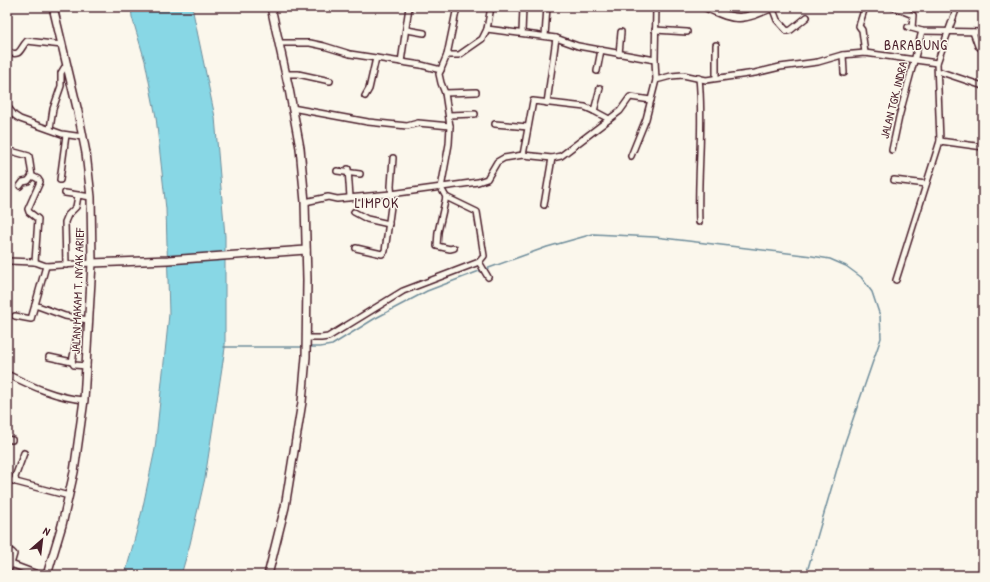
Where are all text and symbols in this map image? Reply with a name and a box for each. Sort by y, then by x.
district label: BARABUNG [884,35,948,54]
street label: JALAN TGK. INDRA [876,59,911,140]
district label: LIMPOK [355,193,399,212]
street label: JALAN MAKAM T. NYAK ARIEF [67,227,88,354]
north arrow [22,520,62,560]
text: N [41,524,53,539]

